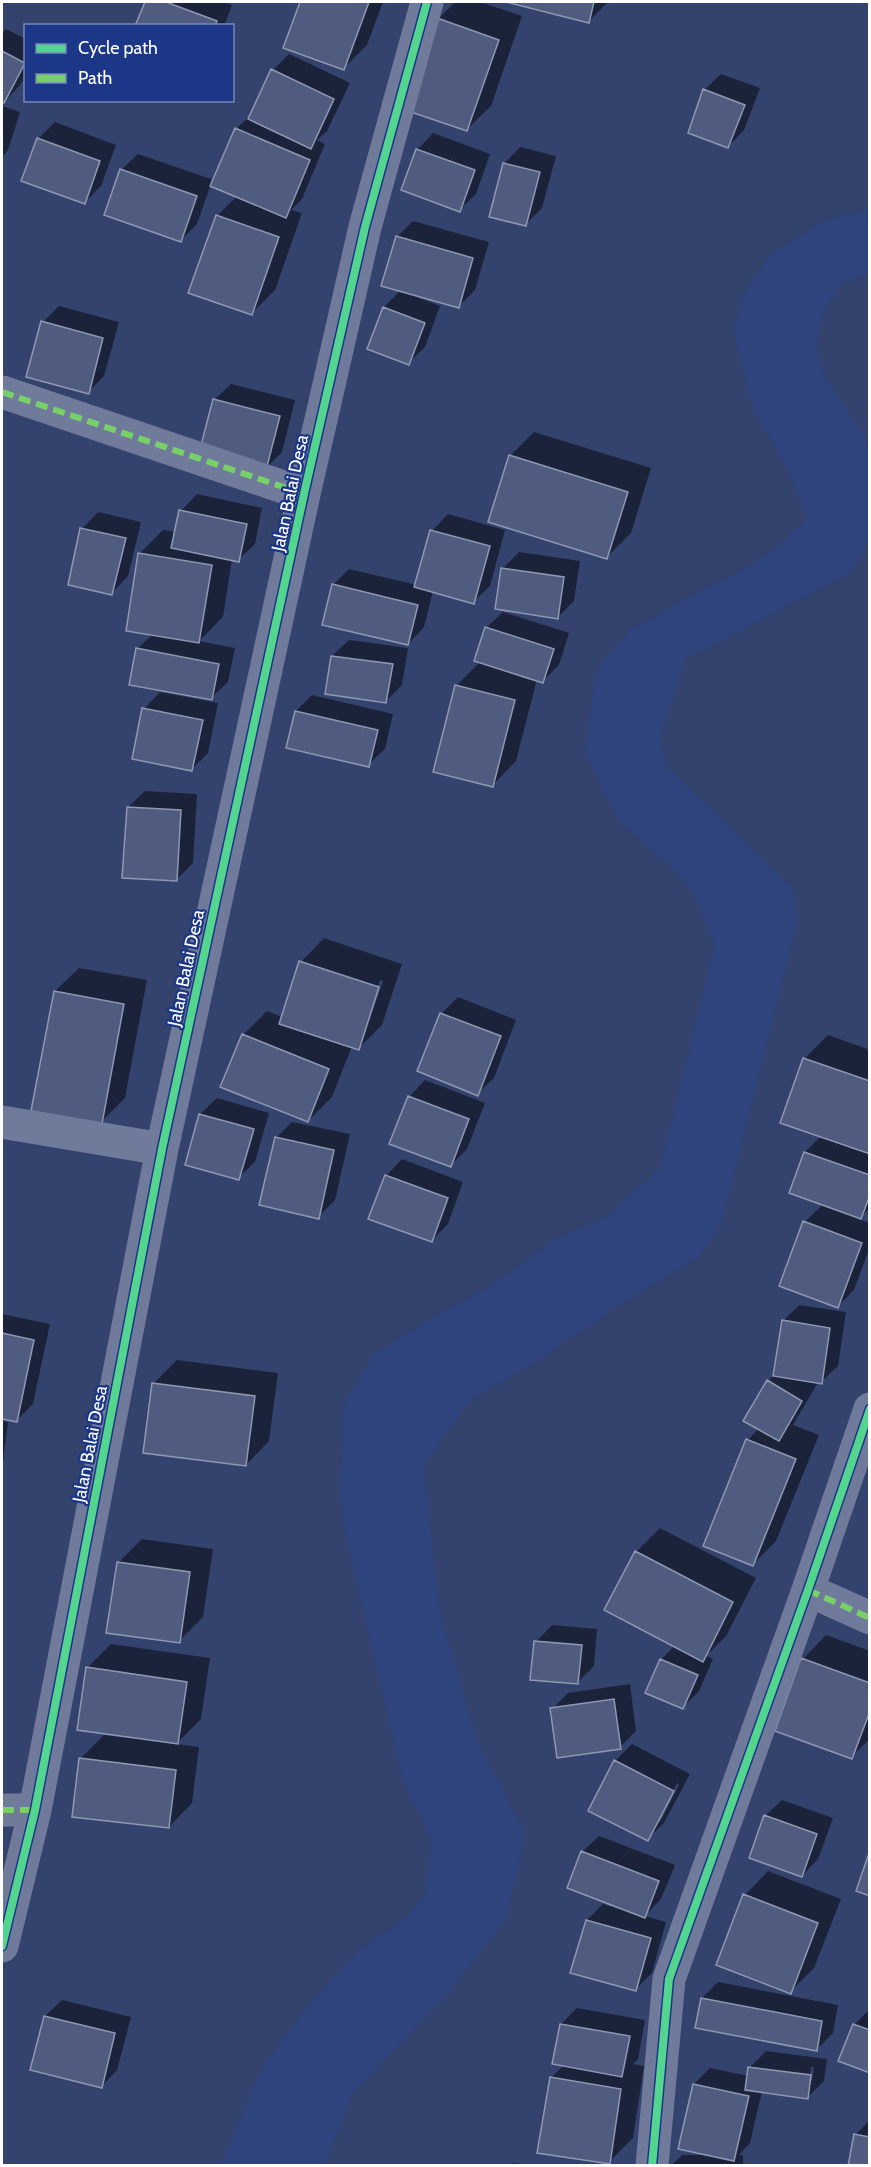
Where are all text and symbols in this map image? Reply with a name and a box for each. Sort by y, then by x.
legend [24,24,234,102]
text: Cycle path [78,37,158,59]
text: Path [78,67,112,89]
street label: Jalan Balai Desa [267,432,313,554]
street label: Jalan Balai Desa [163,907,209,1029]
street label: Jalan Balai Desa [68,1383,112,1505]

